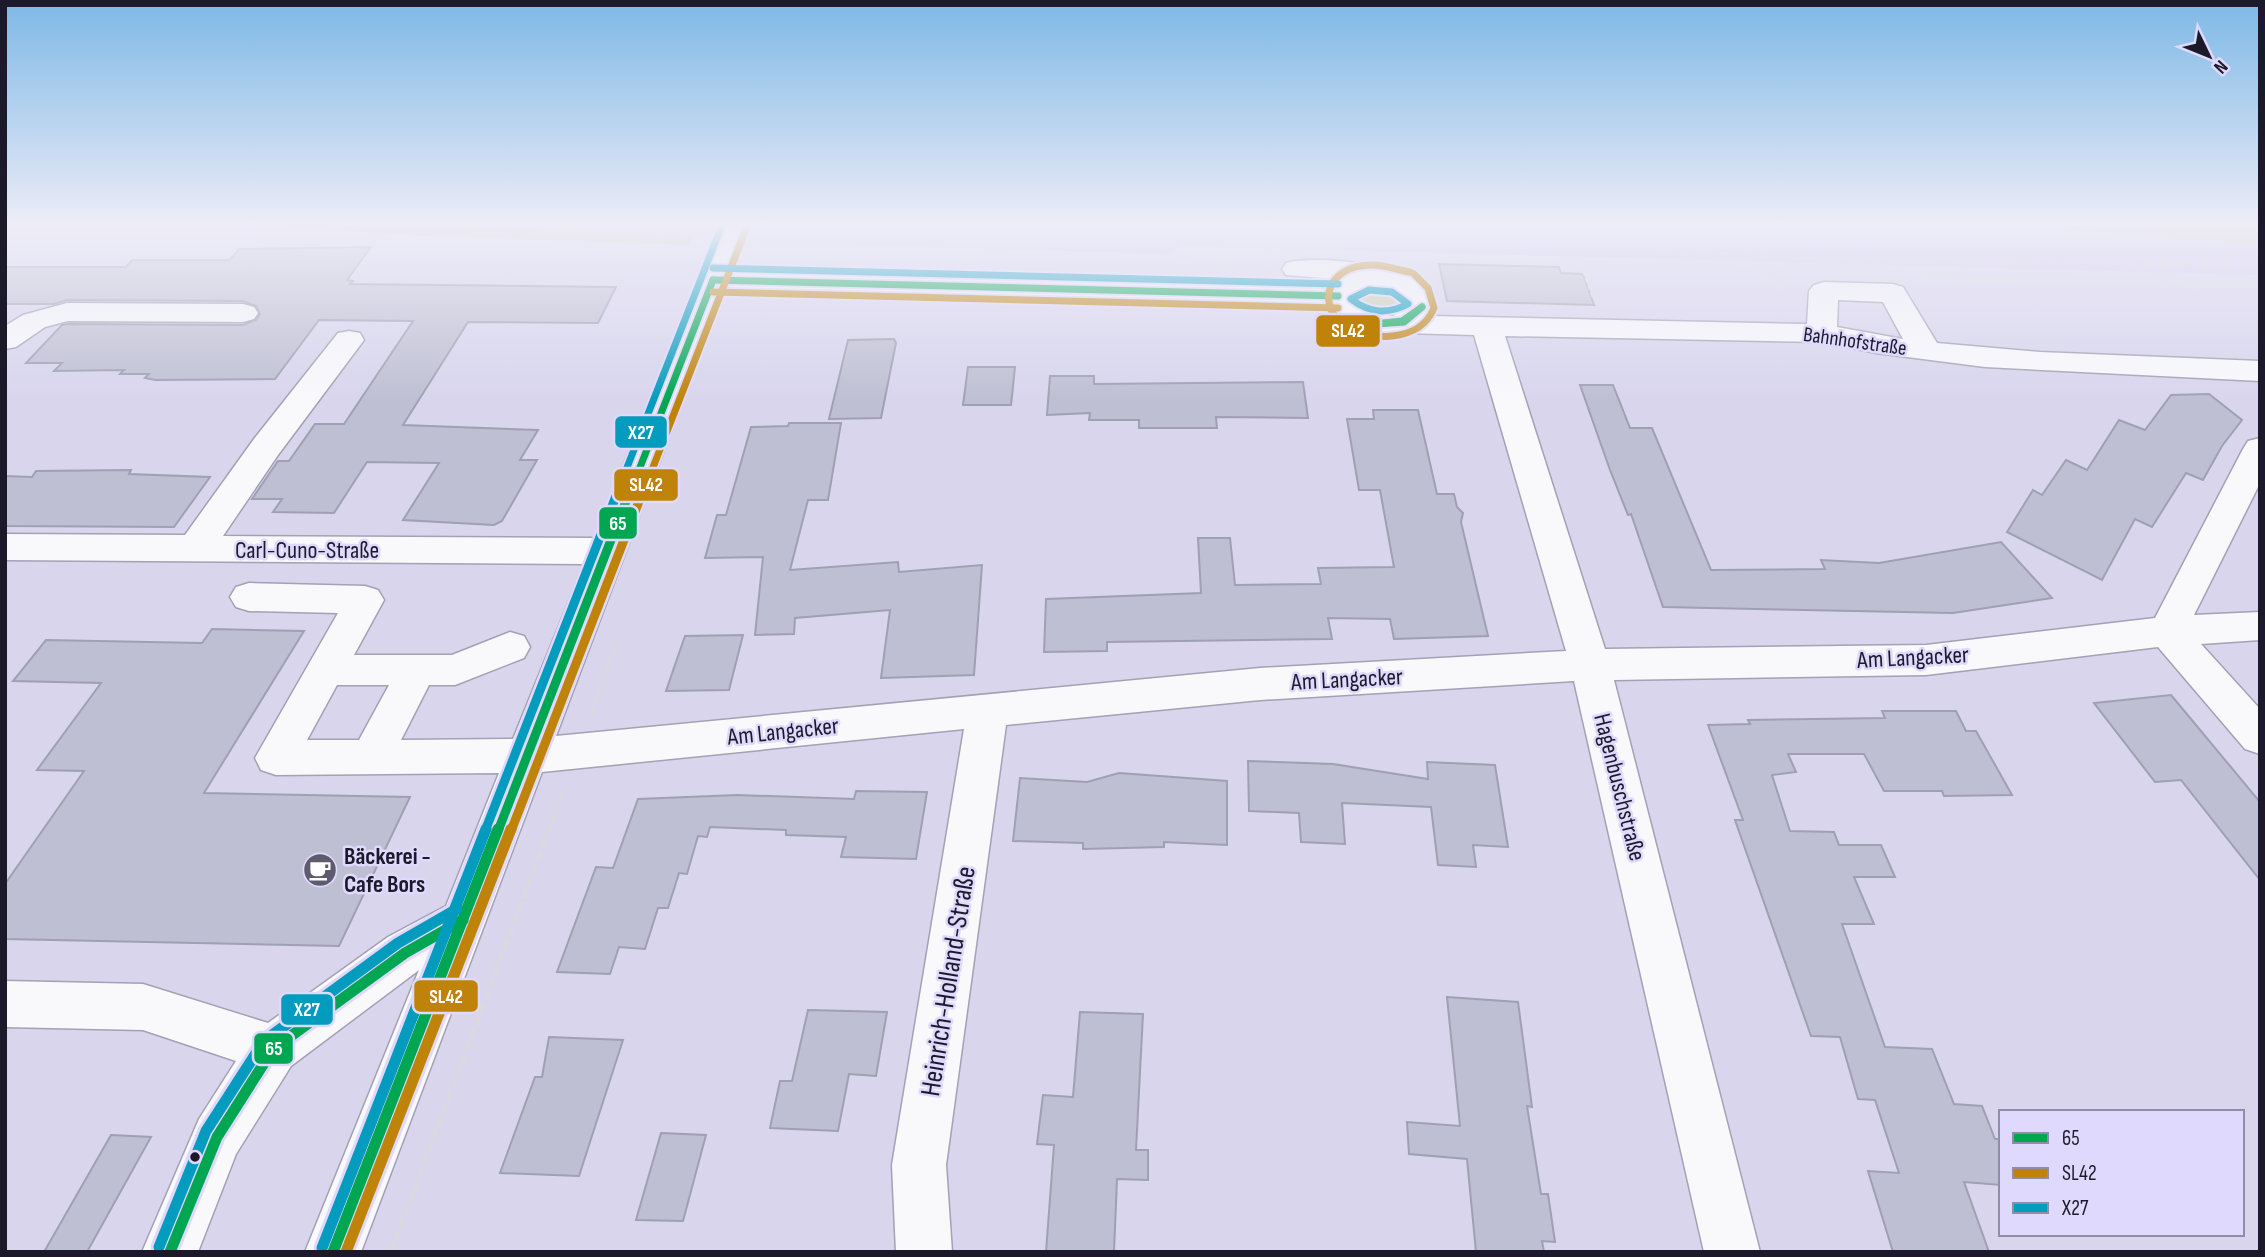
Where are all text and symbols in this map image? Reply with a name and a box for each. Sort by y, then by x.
north arrow [2174,21,2244,91]
text: N [2208,55,2232,78]
line badge: SL42 [1315,314,1381,348]
text: SL42 [1331,320,1365,343]
street label: Bahnhofstraße [1802,322,1908,361]
line badge: X27 [614,415,668,449]
text: X27 [627,422,655,445]
line badge: SL42 [613,468,679,502]
text: SL42 [629,474,663,497]
line badge: 65 [598,506,638,540]
text: 65 [609,513,627,536]
street label: Carl-Cuno-Straße [235,536,379,565]
street label: Am Langacker [1855,640,1970,675]
street label: Am Langacker [1289,662,1404,697]
street label: Hagenbuschstraße [1587,710,1652,864]
street label: Am Langacker [725,711,840,752]
place label: Bäckerei - Cafe Bors [344,842,431,899]
cafe icon: Bäckerei - Cafe Bors [301,851,339,889]
street label: Heinrich-Holland-Straße [914,864,983,1098]
line badge: SL42 [413,979,479,1013]
text: SL42 [429,986,463,1009]
line badge: X27 [280,993,334,1026]
text: X27 [293,999,321,1022]
line badge: 65 [253,1032,294,1065]
text: 65 [265,1038,283,1061]
legend [1999,1110,2244,1236]
text: 65 [2062,1126,2080,1151]
unlabelled marker [188,1150,202,1164]
text: SL42 [2062,1161,2097,1186]
text: X27 [2061,1196,2089,1221]

